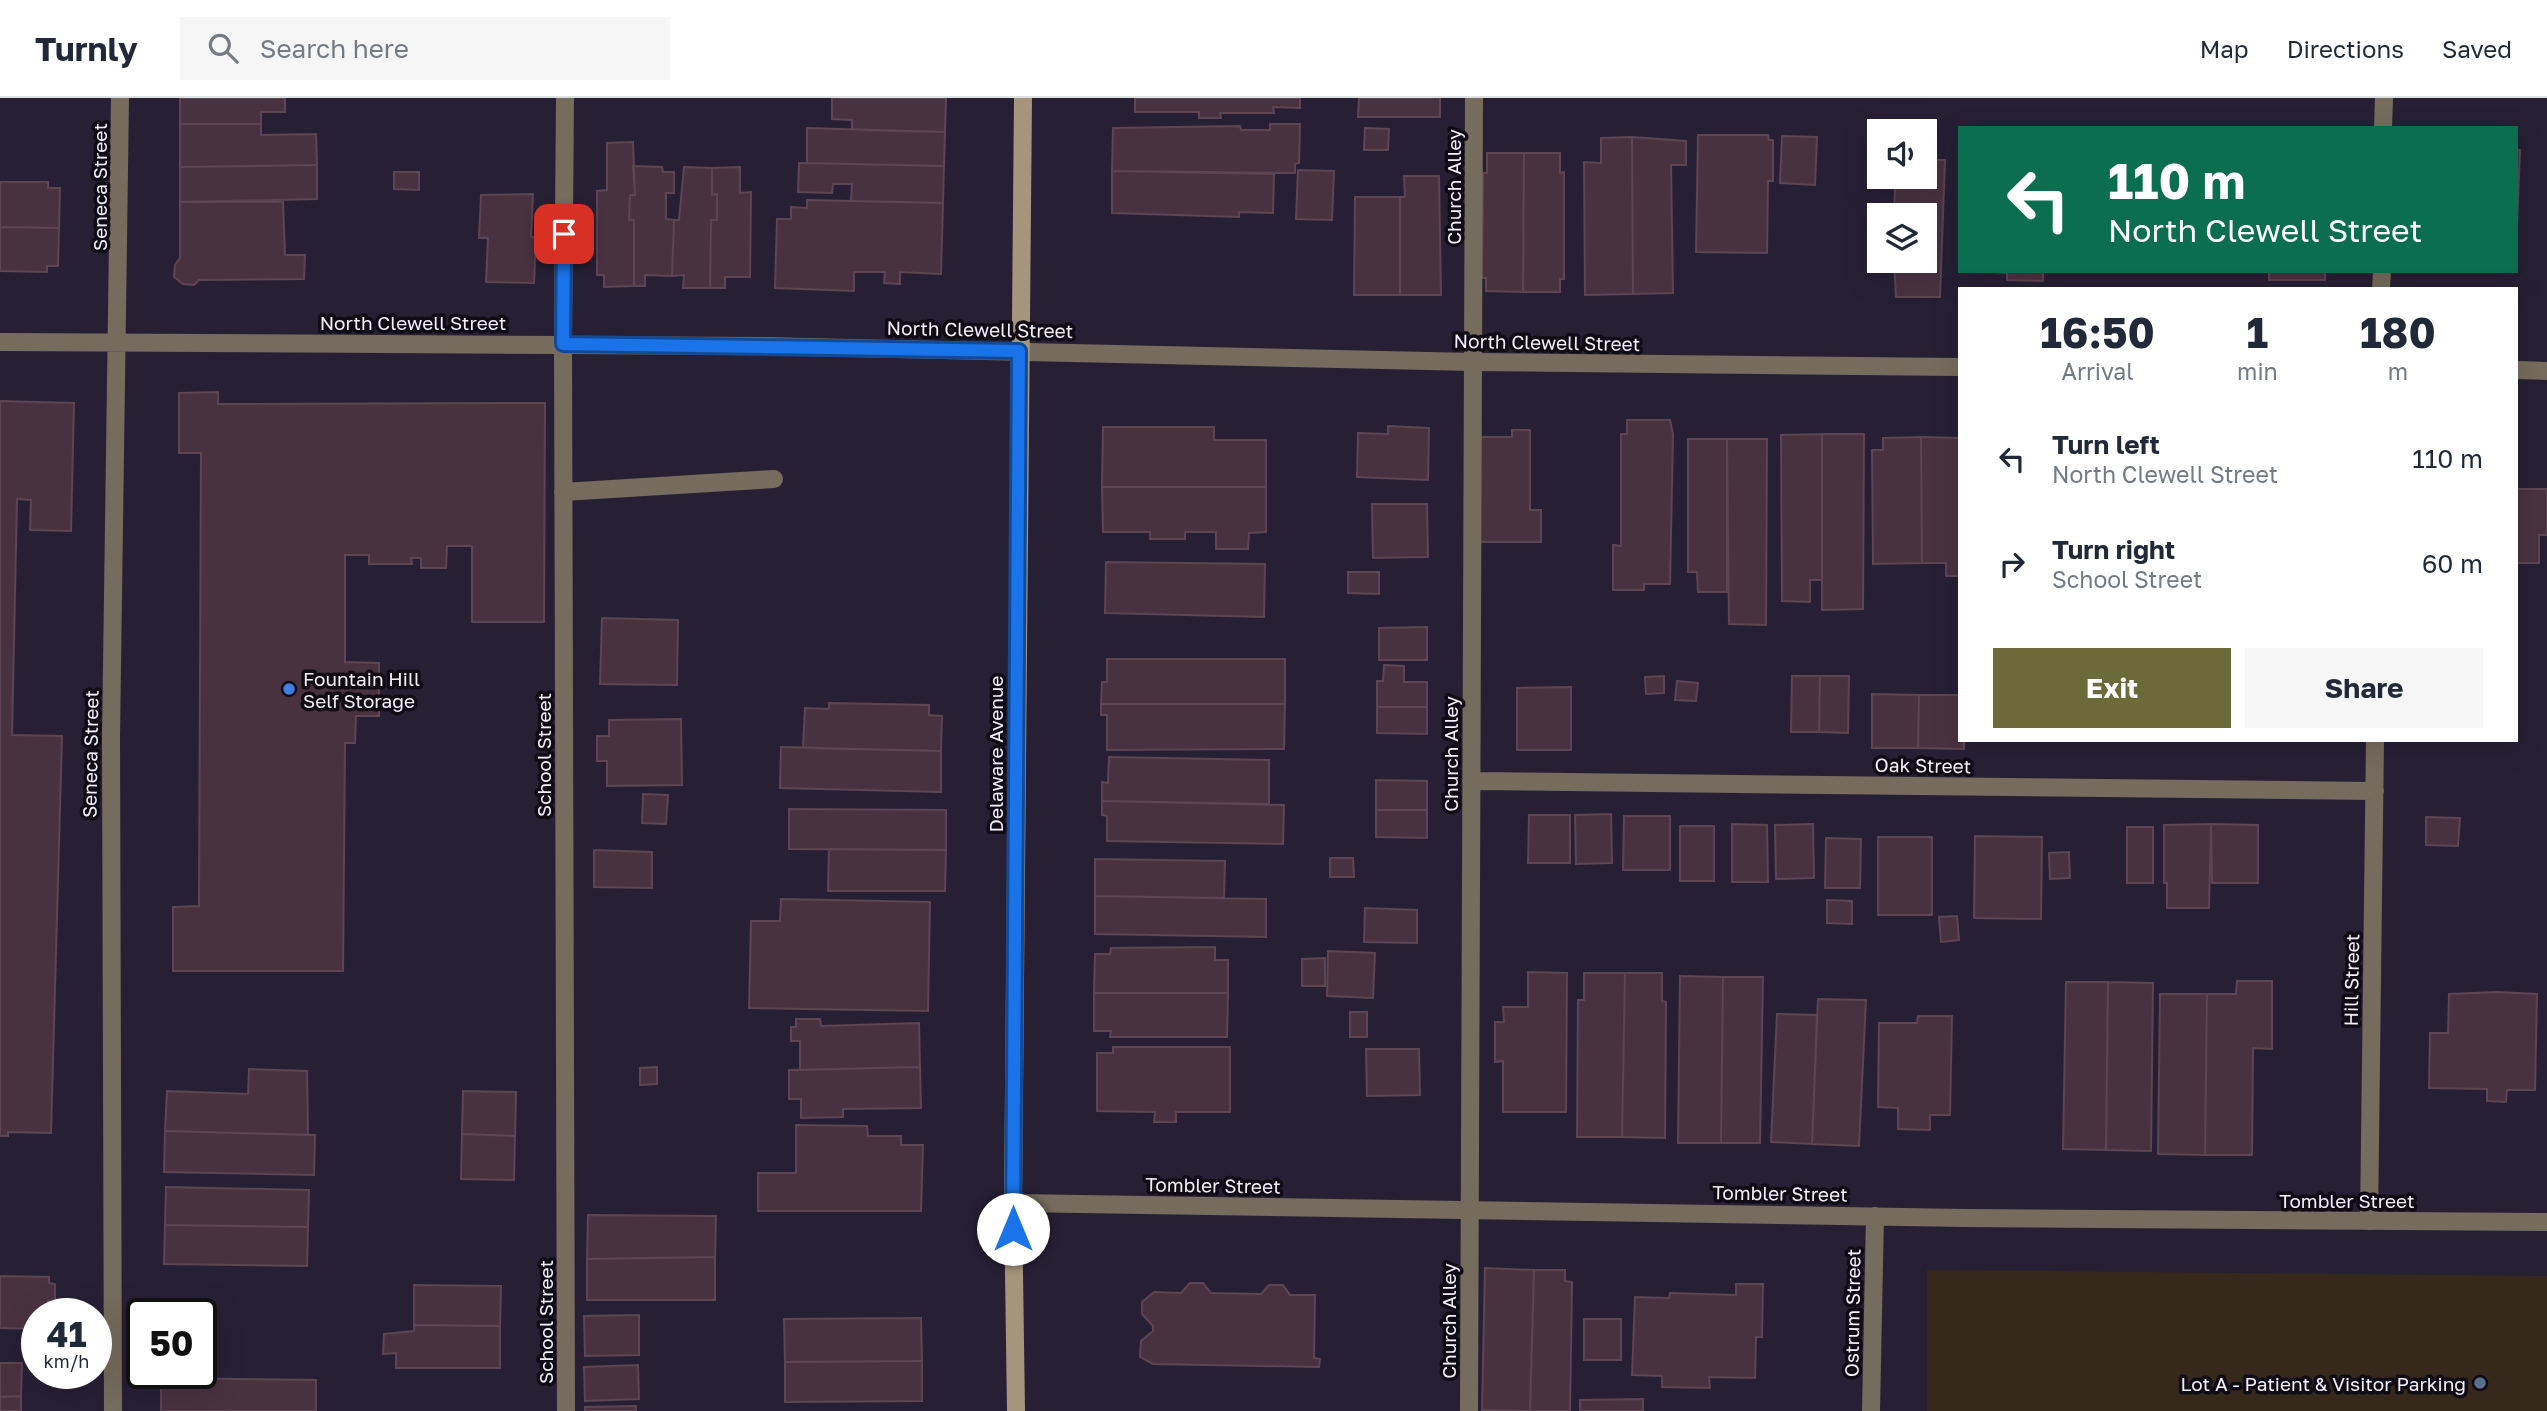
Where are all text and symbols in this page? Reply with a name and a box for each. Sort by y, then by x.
search box [180,17,670,80]
text: Turnly [35,29,138,68]
icon: search [204,29,242,67]
text: Search here [260,33,409,64]
text: Map [2200,34,2249,63]
text: Directions [2287,34,2404,63]
text: Saved [2442,34,2512,63]
map controls [1867,119,1937,273]
button: sound [1867,119,1937,189]
street label: Seneca Street [88,123,111,251]
street label: Church Alley [1442,129,1465,245]
text: 110 m [2108,151,2245,210]
icon: left [1993,154,2084,245]
button: layers [1867,203,1937,273]
pin [534,204,594,264]
text: North Clewell Street [2108,211,2422,249]
icon: arrive [545,215,583,253]
text: 16:50 [2040,307,2155,357]
text: 1 [2247,307,2268,357]
text: 180 [2360,307,2436,357]
street label: North Clewell Street [320,311,506,334]
street label: North Clewell Street [886,316,1074,342]
street label: North Clewell Street [1453,329,1641,355]
text: Arrival [2062,357,2134,385]
text: min [2237,357,2278,385]
text: m [2388,357,2408,385]
text: Turn left [2052,429,2160,460]
icon: left [1993,440,2031,478]
text: 110 m [2412,443,2483,474]
text: North Clewell Street [2052,460,2278,488]
text: Turn right [2052,534,2175,565]
icon: right [1993,545,2031,583]
text: 60 m [2422,548,2483,579]
text: School Street [2052,565,2202,593]
button: Exit [1993,648,2231,728]
button: Share [2245,648,2483,728]
place label: Fountain Hill Self Storage [303,667,420,712]
street label: Delaware Avenue [984,676,1007,832]
marker: Fountain Hill Self Storage [281,681,297,697]
street label: Seneca Street [77,690,103,818]
street label: School Street [532,693,555,817]
street label: Church Alley [1439,696,1462,812]
street label: Oak Street [1875,753,1971,777]
street label: Hill Street [2339,933,2363,1027]
street label: Tombler Street [1145,1172,1281,1198]
street label: Tombler Street [1712,1180,1848,1206]
street label: Tombler Street [2279,1189,2415,1212]
position arrow [976,1192,1050,1266]
street label: Ostrum Street [1839,1249,1865,1377]
street label: School Street [534,1260,557,1384]
street label: Church Alley [1437,1263,1460,1379]
speed limit sign: 50 [126,1298,217,1389]
text: 41 [47,1313,86,1355]
text: km/h [44,1350,89,1372]
place label: Lot A - Patient & Visitor Parking [2181,1372,2466,1395]
marker: Lot A - Patient & Visitor Parking [2472,1375,2488,1391]

